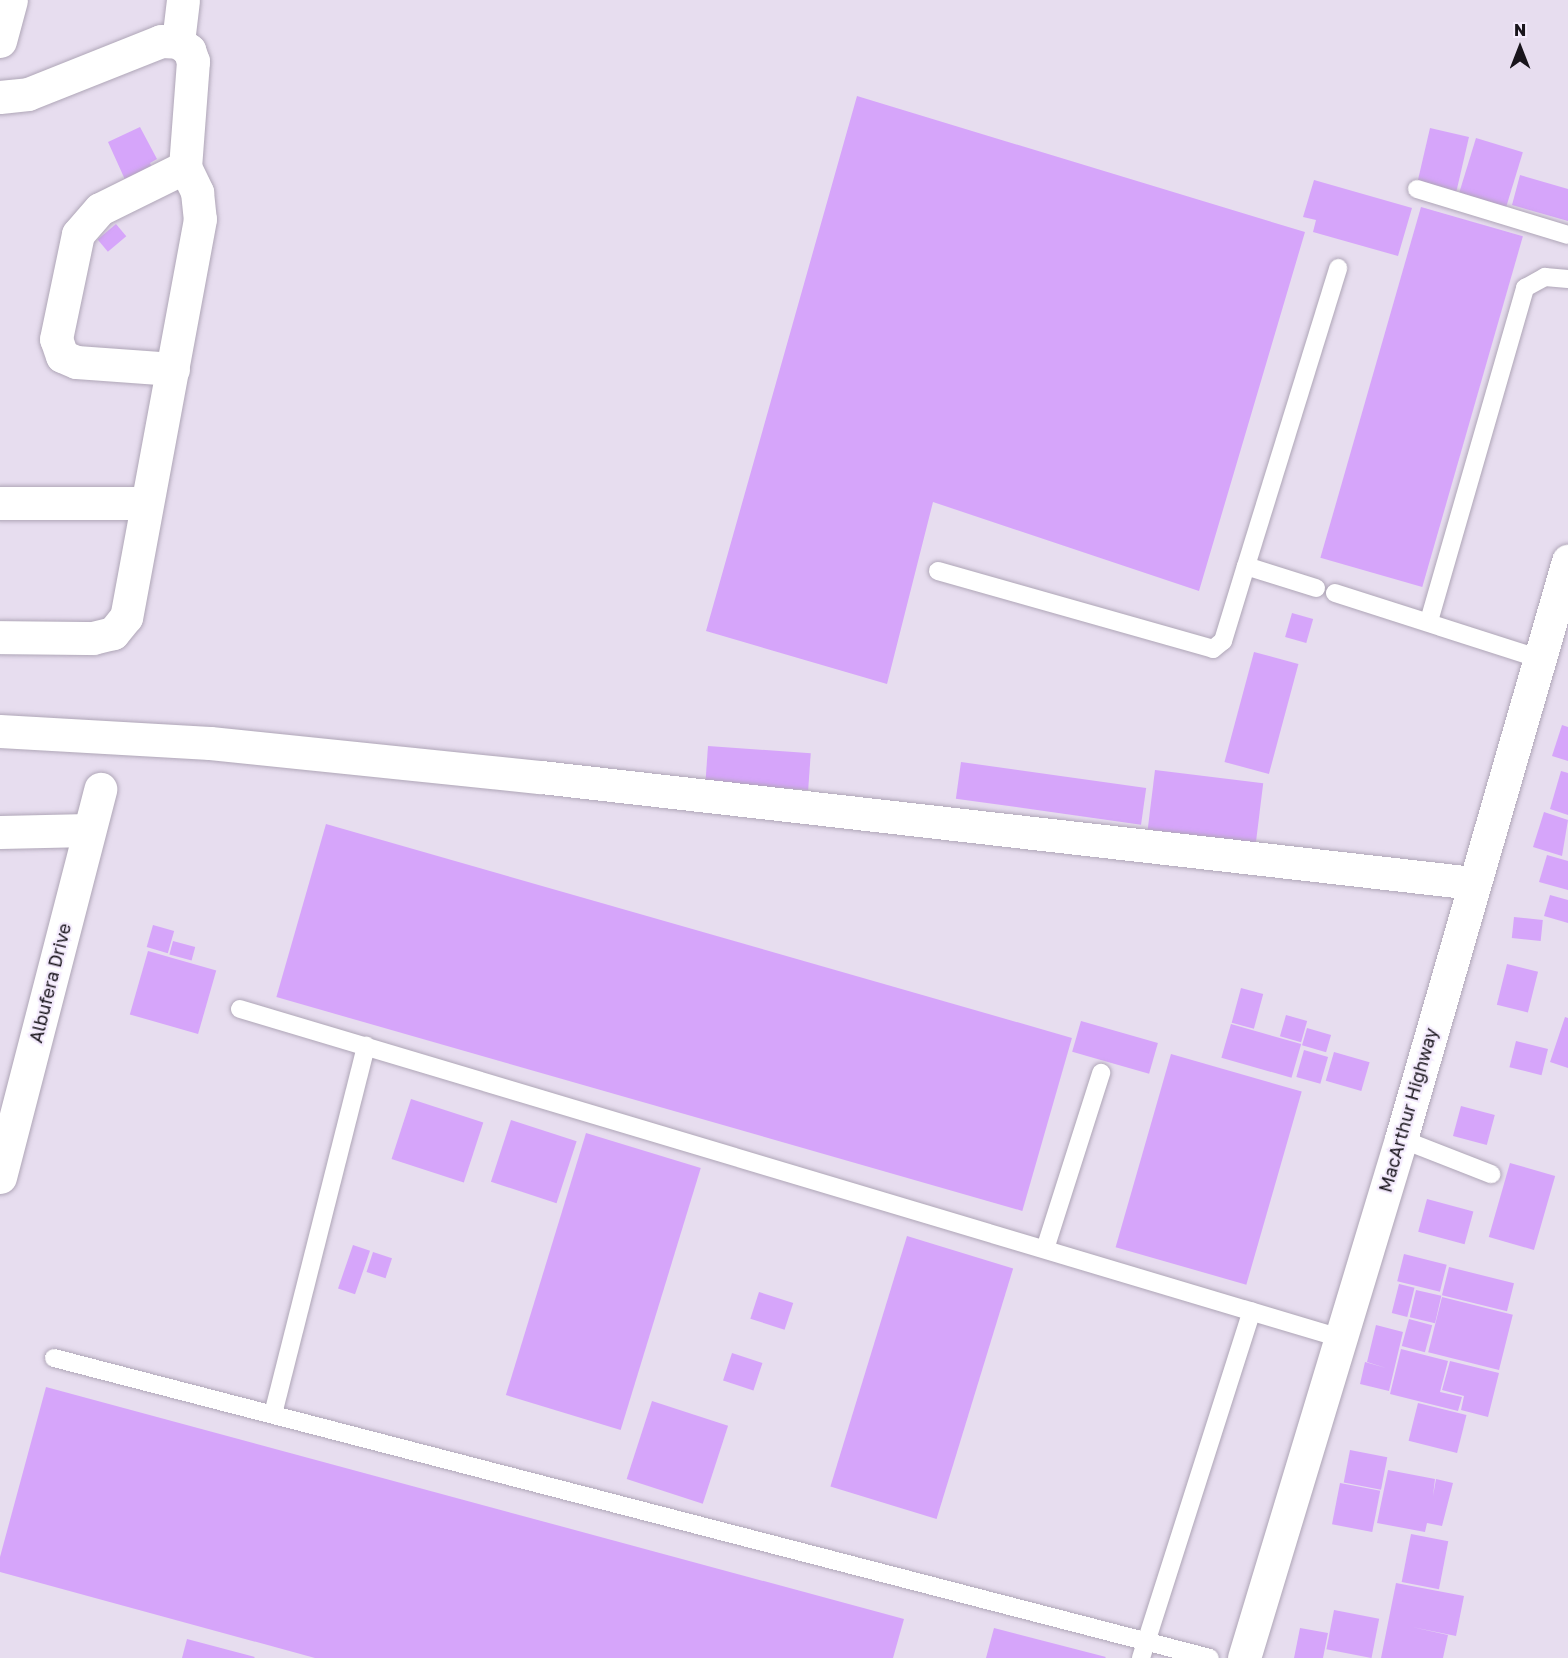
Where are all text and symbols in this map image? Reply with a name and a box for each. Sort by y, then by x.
north arrow [1490,18,1550,78]
text: N [1514,20,1526,40]
street label: Albufera Drive [25,921,75,1045]
street label: MacArthur Highway [1374,1025,1442,1195]

